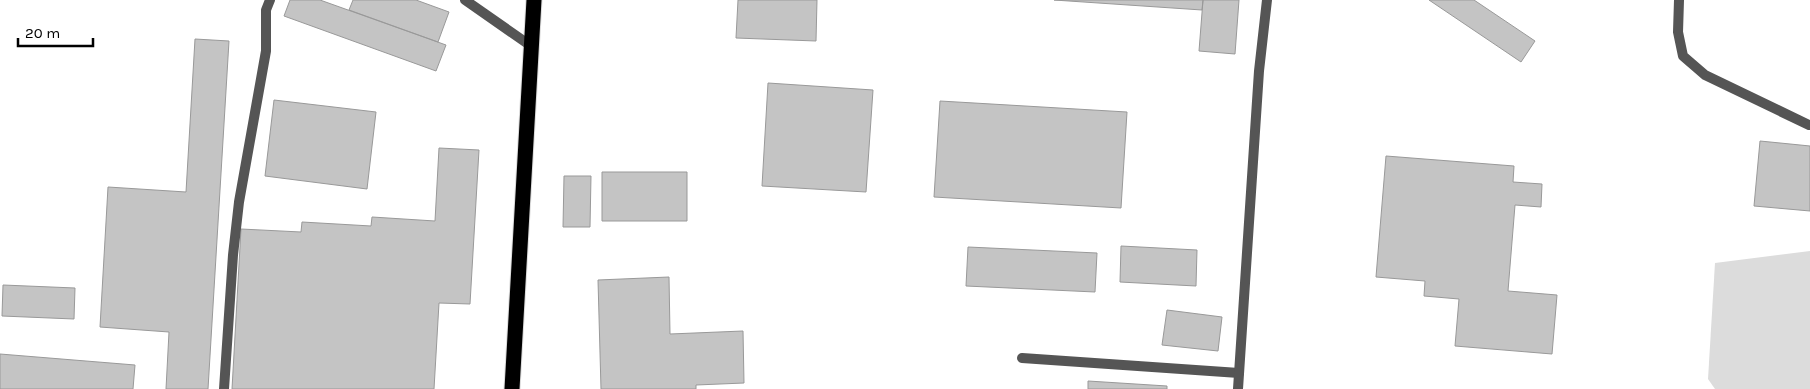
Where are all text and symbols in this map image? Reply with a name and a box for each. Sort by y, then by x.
scale bar [18,15,92,47]
text: 20 m [25,24,60,42]

